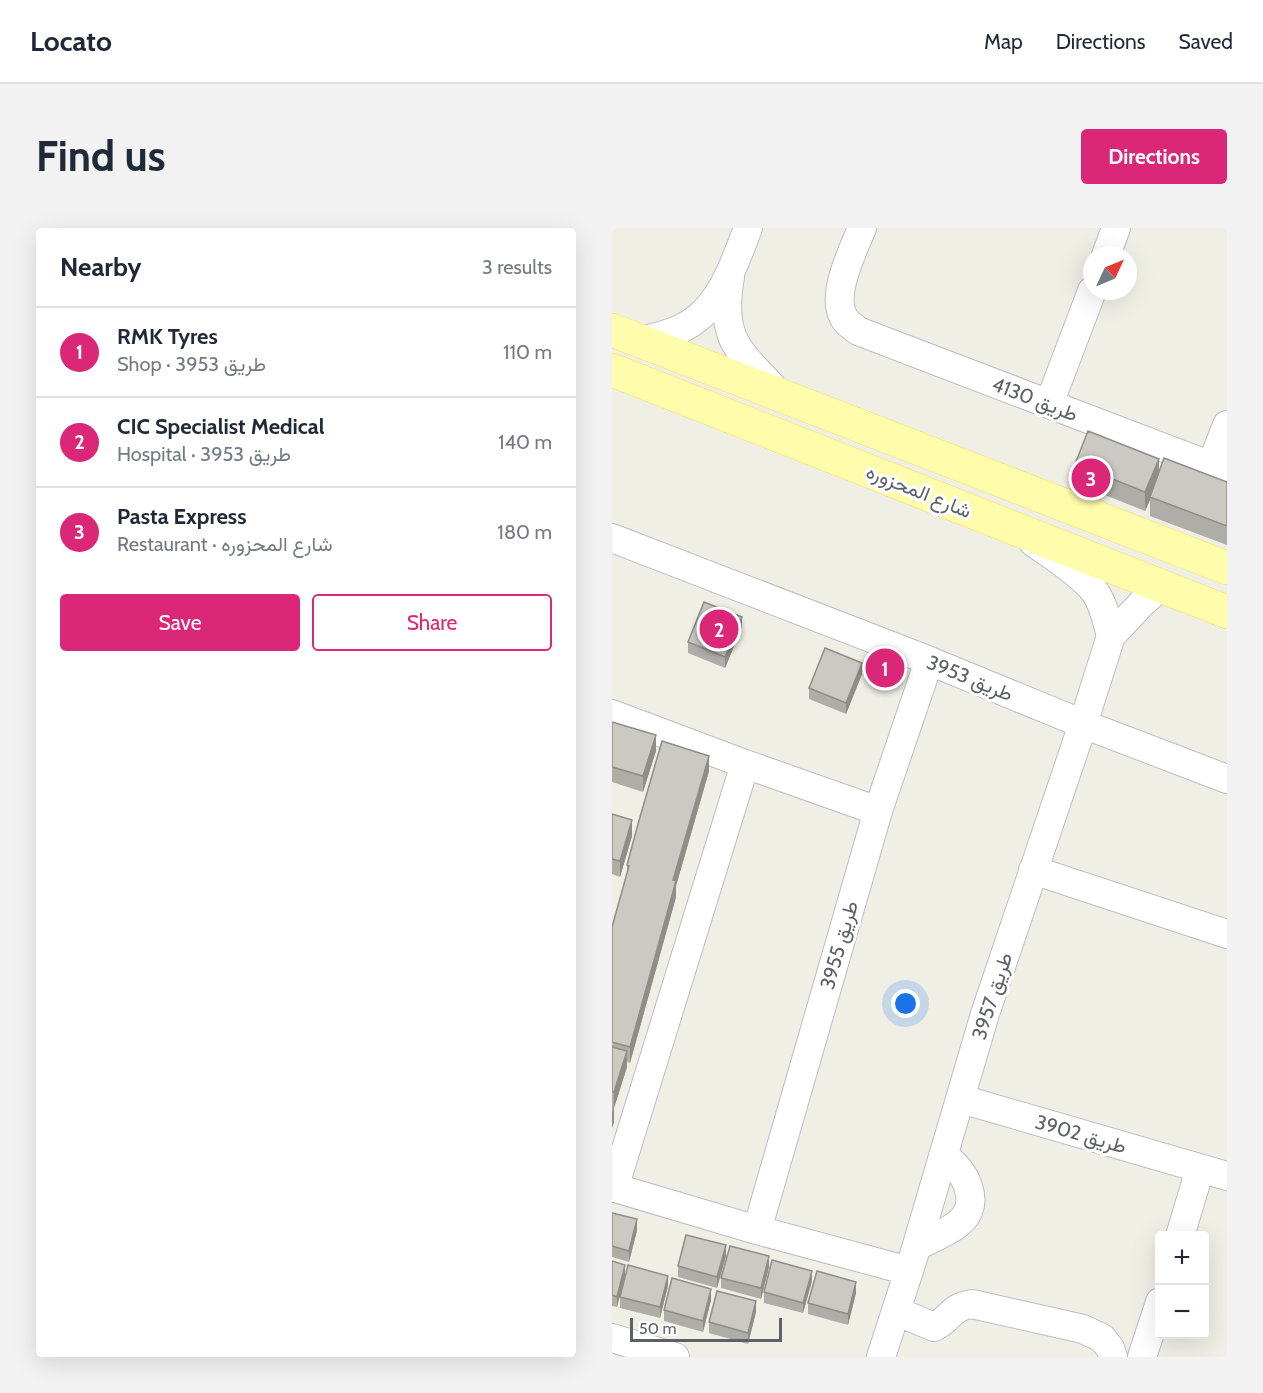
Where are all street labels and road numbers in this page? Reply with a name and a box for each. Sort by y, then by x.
street label: طريق 4130 [988,372,1081,427]
street label: شارع المحزوره [862,459,975,525]
street label: طريق 3953 [923,650,1017,707]
street label: طريق 3955 [815,898,864,992]
street label: طريق 3957 [967,950,1018,1043]
street label: طريق 3902 [1032,1110,1129,1159]

